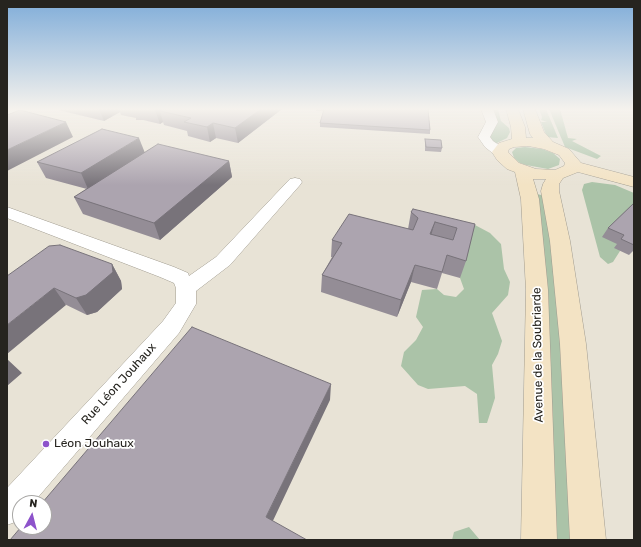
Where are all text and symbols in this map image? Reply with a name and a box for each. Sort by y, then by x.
street label: Avenue de la Soubriarde [530,287,546,423]
street label: Rue Léon Jouhaux [79,340,159,428]
place label: Léon Jouhaux [54,437,134,451]
marker: Léon Jouhaux [41,439,51,449]
north arrow [12,495,52,535]
text: N [29,497,38,511]

